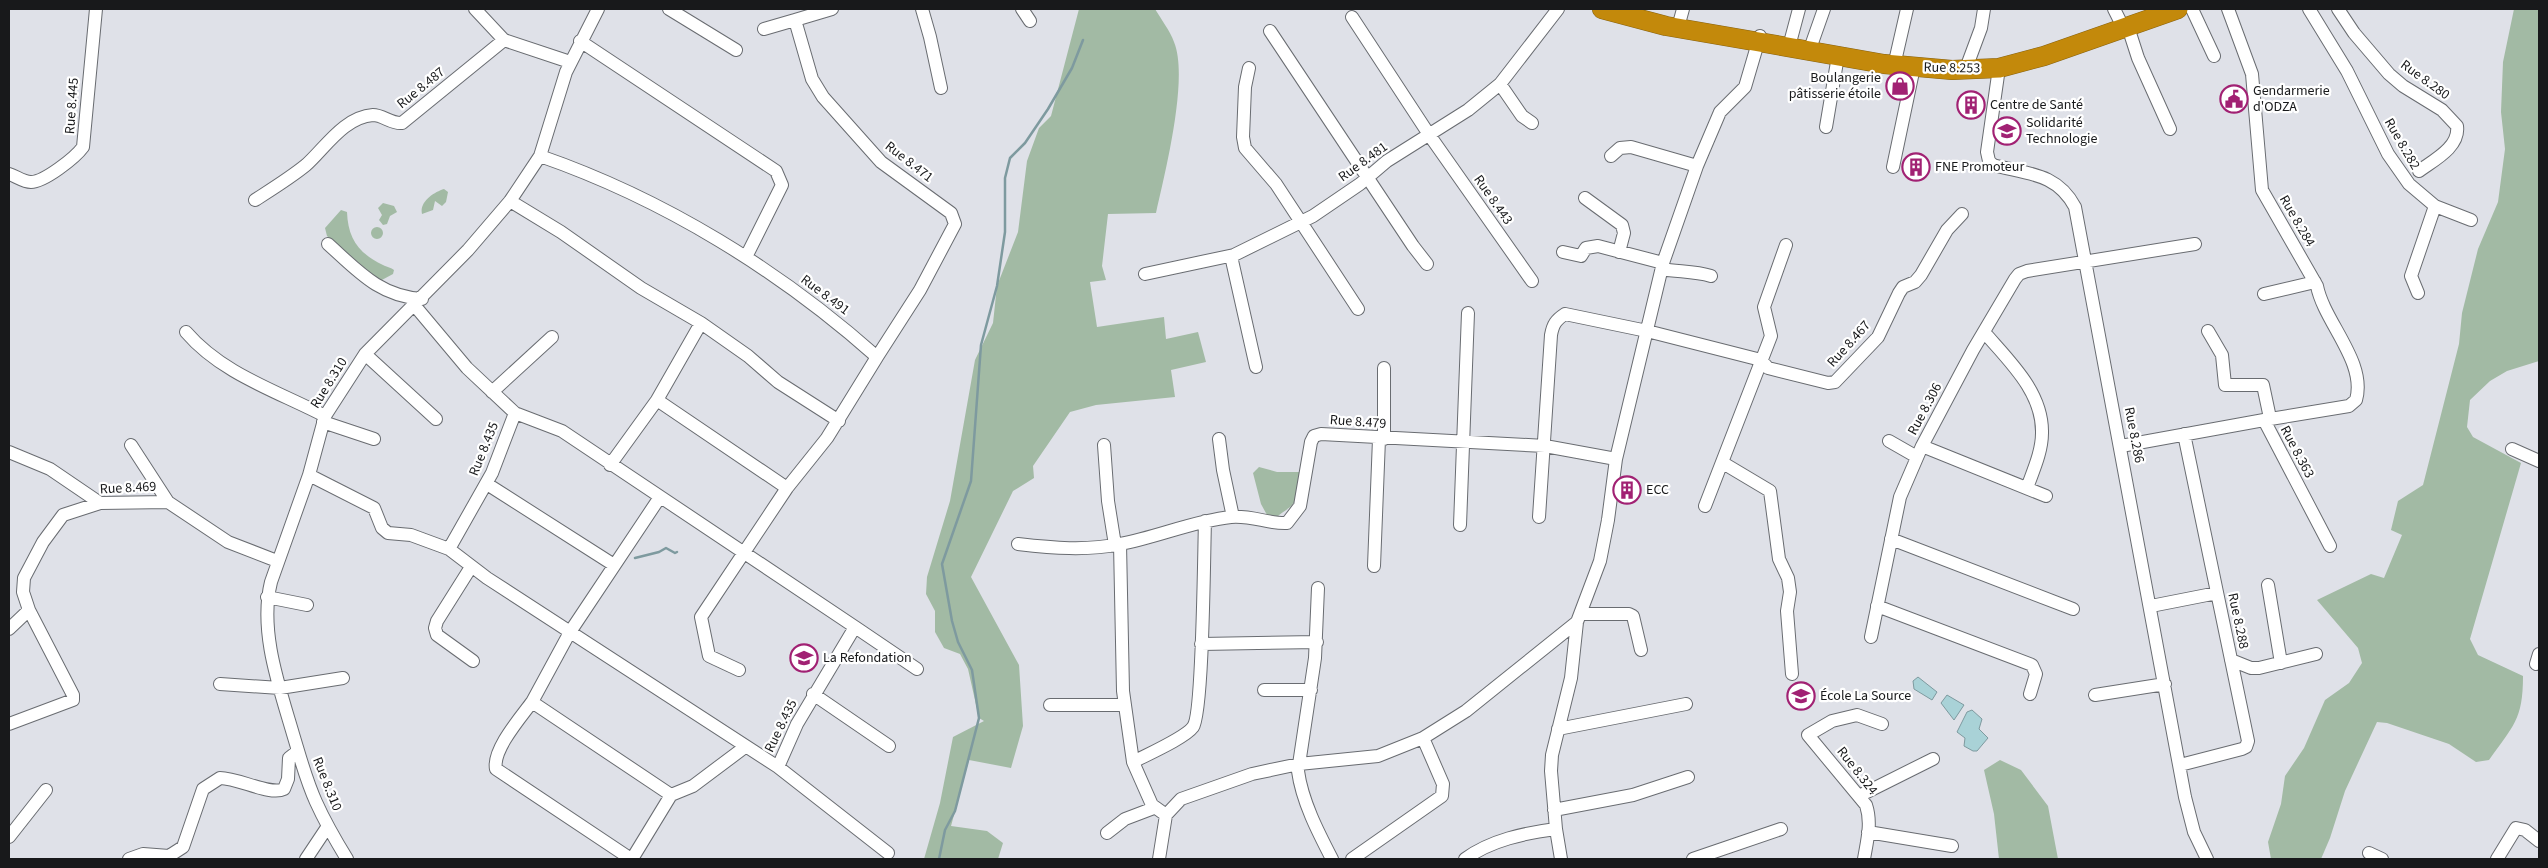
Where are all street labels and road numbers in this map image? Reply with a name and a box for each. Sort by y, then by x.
street label: Rue 8.280 [2396,55,2454,105]
street label: Rue 8.253 [1924,58,1981,78]
street label: Rue 8.487 [393,62,449,114]
street label: Rue 8.445 [60,77,84,135]
street label: Rue 8.282 [2379,114,2425,174]
street label: Rue 8.471 [881,137,938,187]
street label: Rue 8.481 [1334,137,1392,187]
street label: Rue 8.443 [1469,171,1517,229]
street label: Rue 8.284 [2274,191,2320,251]
street label: Rue 8.491 [796,270,854,320]
street label: Rue 8.467 [1823,316,1875,372]
street label: Rue 8.310 [306,354,353,412]
street label: Rue 8.306 [1903,379,1947,439]
street label: Rue 8.286 [2119,405,2149,465]
street label: Rue 8.479 [1329,410,1387,434]
street label: Rue 8.435 [464,419,504,479]
street label: Rue 8.363 [2275,422,2319,482]
street label: Rue 8.469 [99,477,157,499]
street label: Rue 8.288 [2222,591,2254,651]
street label: Rue 8.435 [760,696,802,756]
street label: Rue 8.324 [1832,743,1882,800]
street label: Rue 8.310 [307,754,347,814]

